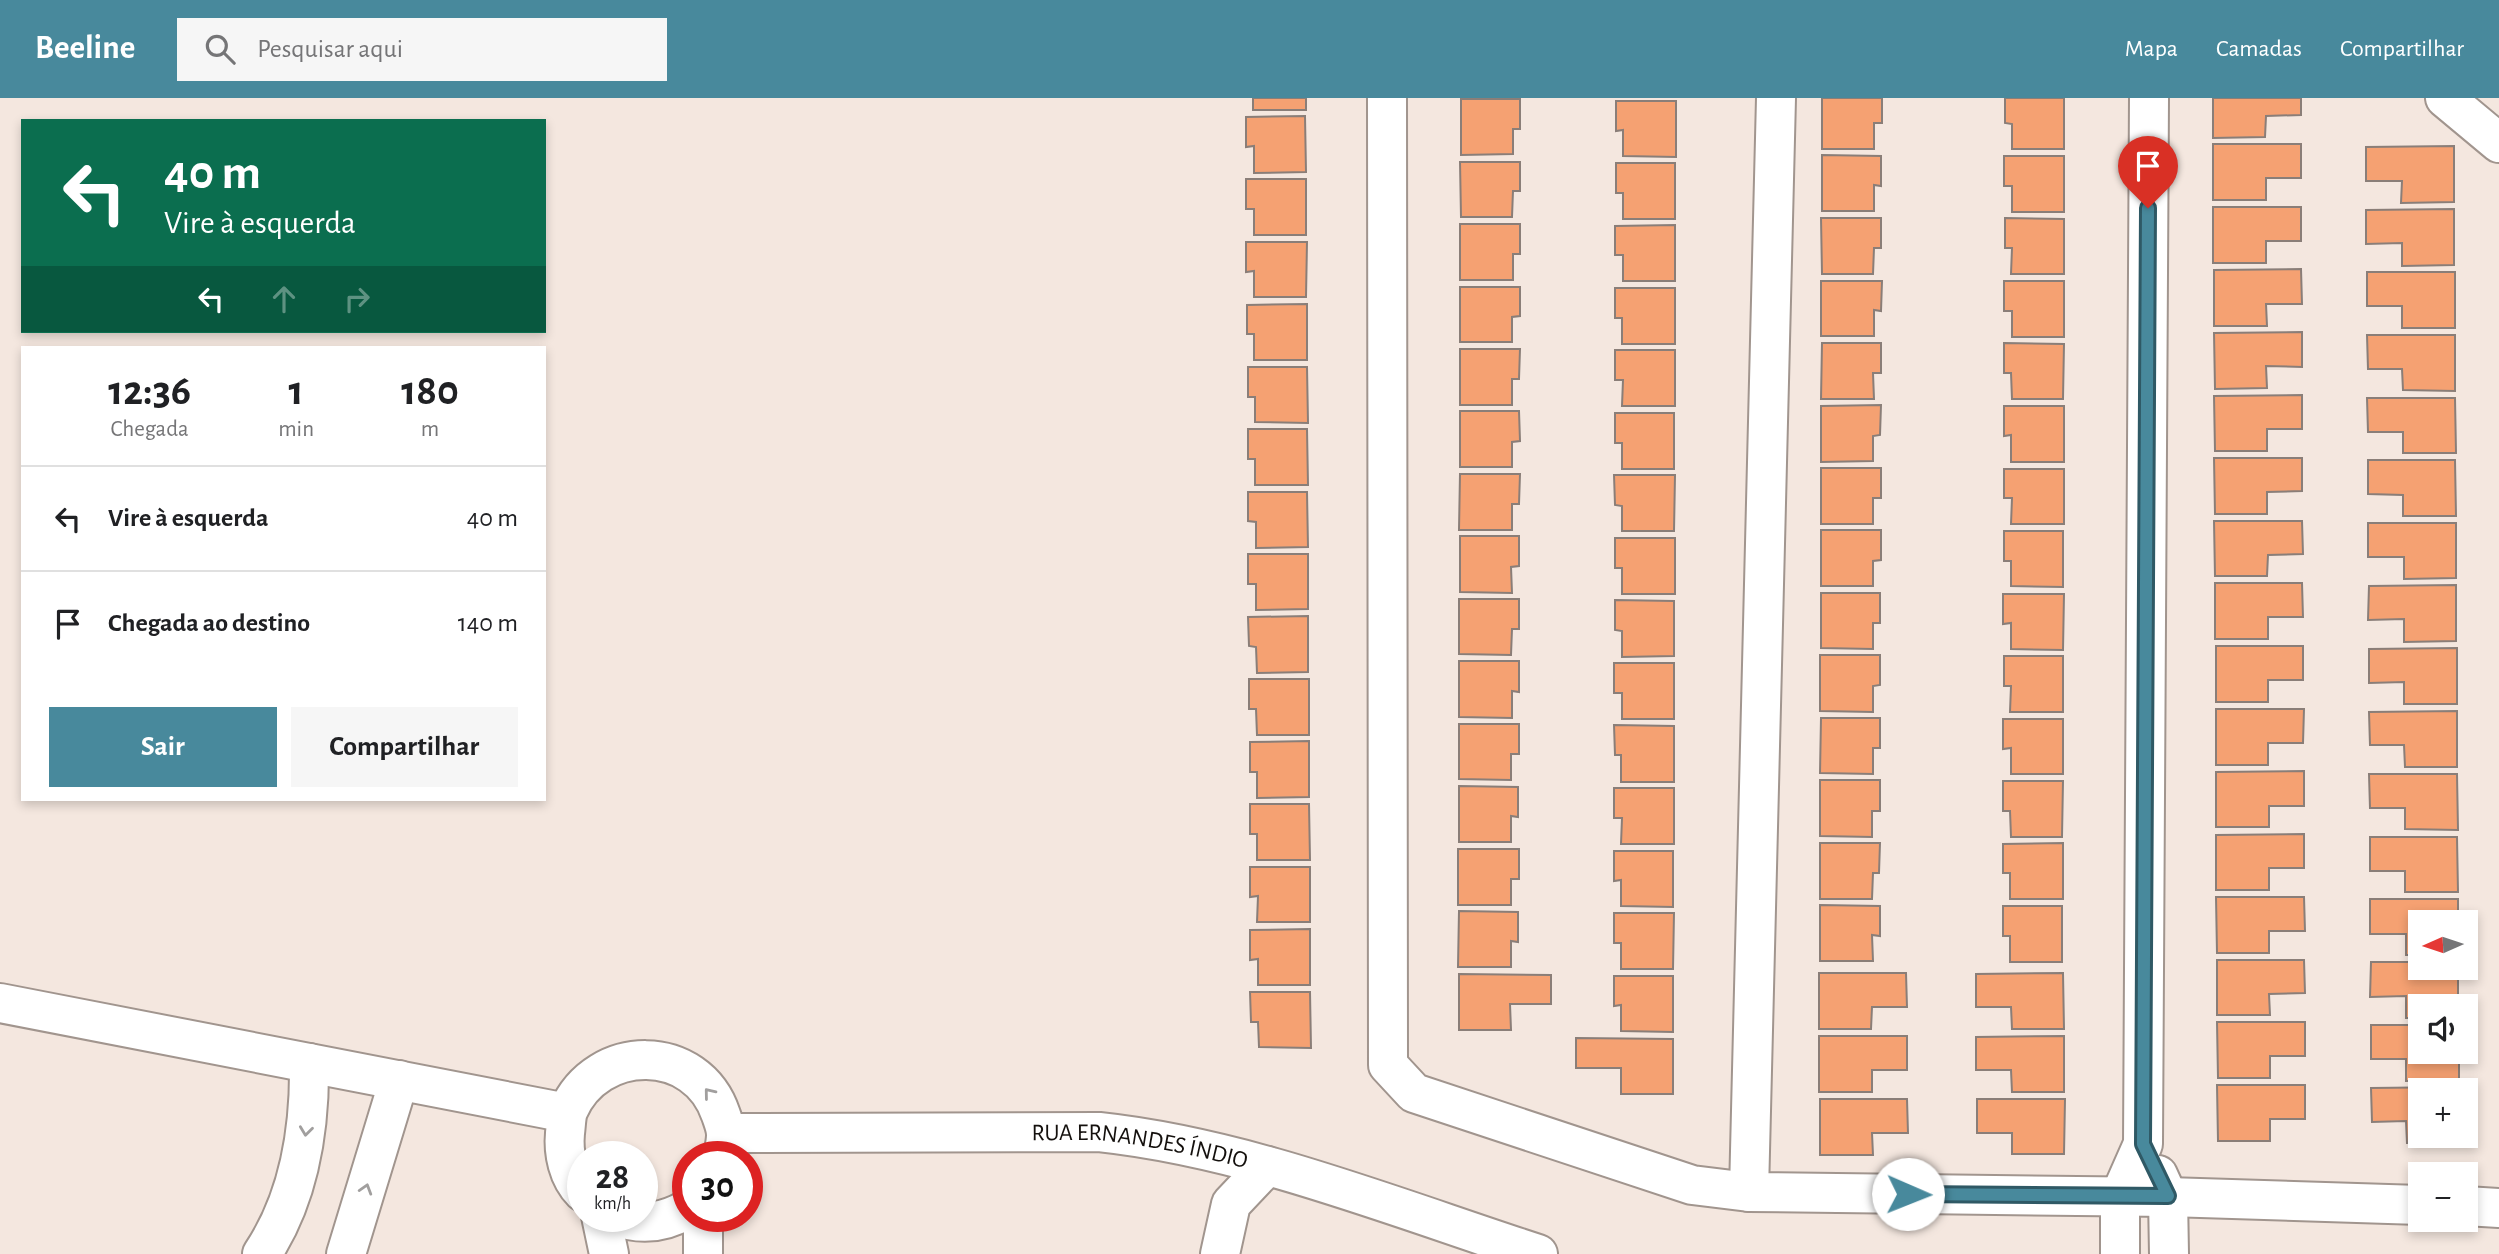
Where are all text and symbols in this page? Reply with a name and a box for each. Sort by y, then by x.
search box [177,18,667,81]
icon: search [201,30,239,68]
text: Beeline [35,32,135,65]
text: Pesquisar aqui [257,36,403,62]
text: Mapa [2125,37,2178,61]
text: Camadas [2216,37,2302,61]
text: Compartilhar [2340,37,2464,61]
pin [2118,136,2178,208]
icon: left [49,147,140,238]
icon: arrive [2129,147,2167,185]
text: 40 m [164,149,261,198]
text: Vire à esquerda [164,207,356,239]
icon: left [192,280,230,318]
icon: ahead [265,280,303,318]
icon: right [338,280,376,318]
text: 12:36 [108,370,191,412]
text: 1 [289,370,304,412]
text: 180 [401,370,459,412]
text: Chegada [110,418,189,441]
text: min [278,418,314,441]
text: m [421,418,439,441]
icon: left [49,500,87,538]
text: Vire à esquerda [108,505,269,531]
text: 40 m [467,505,518,531]
icon: arrive [49,605,87,643]
text: Chegada ao destino [108,610,310,636]
text: 140 m [458,610,518,636]
button: Sair [49,707,277,787]
button: Compartilhar [291,707,518,787]
north arrow [2408,910,2478,980]
map controls [2408,910,2478,1232]
button: sound [2408,994,2478,1064]
button: + [2408,1078,2478,1148]
one-way arrow [705,1088,717,1101]
street label: RUA ERNANDES ÍNDIO [1032,1121,1250,1173]
one-way arrow [299,1125,314,1136]
speed limit sign: 30 [672,1141,763,1232]
position arrow [1871,1157,1945,1231]
text: 28 [596,1160,629,1195]
button: − [2408,1162,2478,1232]
one-way arrow [357,1183,372,1195]
text: km/h [594,1195,631,1213]

